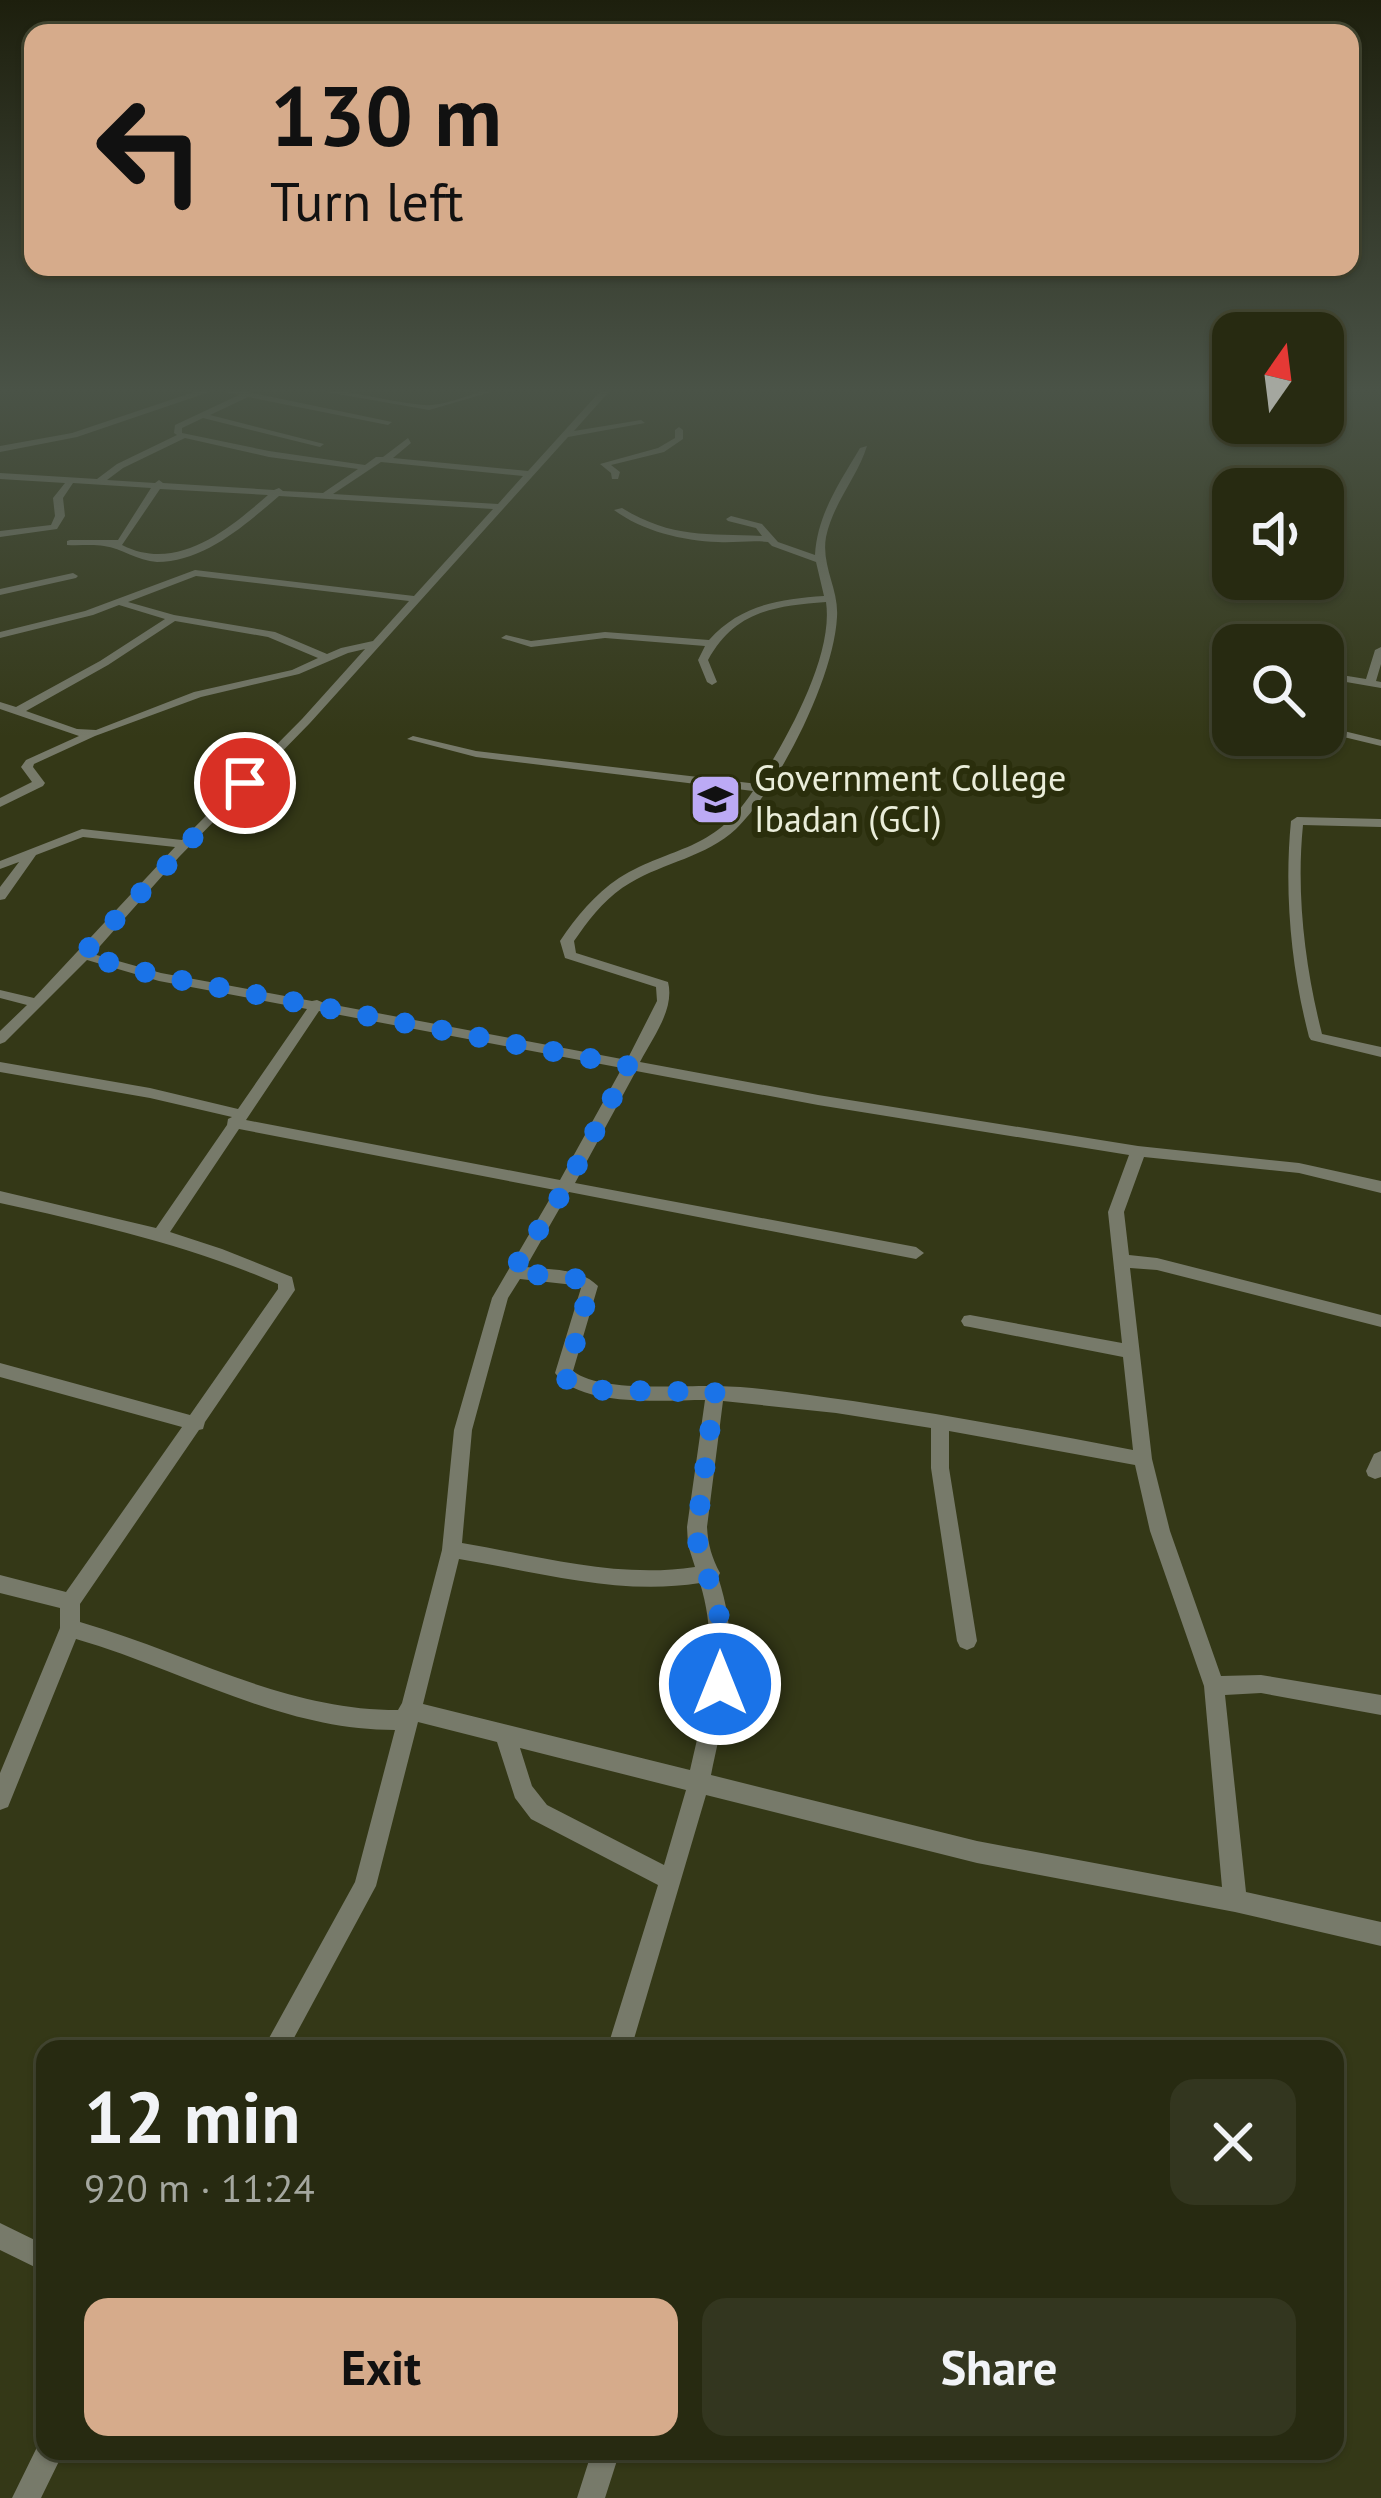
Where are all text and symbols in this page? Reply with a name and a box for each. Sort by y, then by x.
text: 130 m [270,60,502,169]
icon: left [72,72,228,228]
text: Turn left [270,166,464,236]
north arrow [1212,312,1344,444]
map controls [1212,312,1344,756]
button: sound [1212,468,1344,600]
button: search [1212,624,1344,756]
pin [194,732,296,834]
icon: arrive [212,750,278,816]
place label: Government College Ibadan (GCI) [754,754,1066,842]
school or university icon: Government College Ibadan (GCI) [687,771,743,827]
position arrow [657,1621,783,1747]
text: 12 min [84,2070,300,2163]
button: close [1170,2079,1296,2205]
text: 920 m · 11:24 [84,2162,315,2213]
button: Exit [84,2298,678,2436]
button: Share [702,2298,1296,2436]

